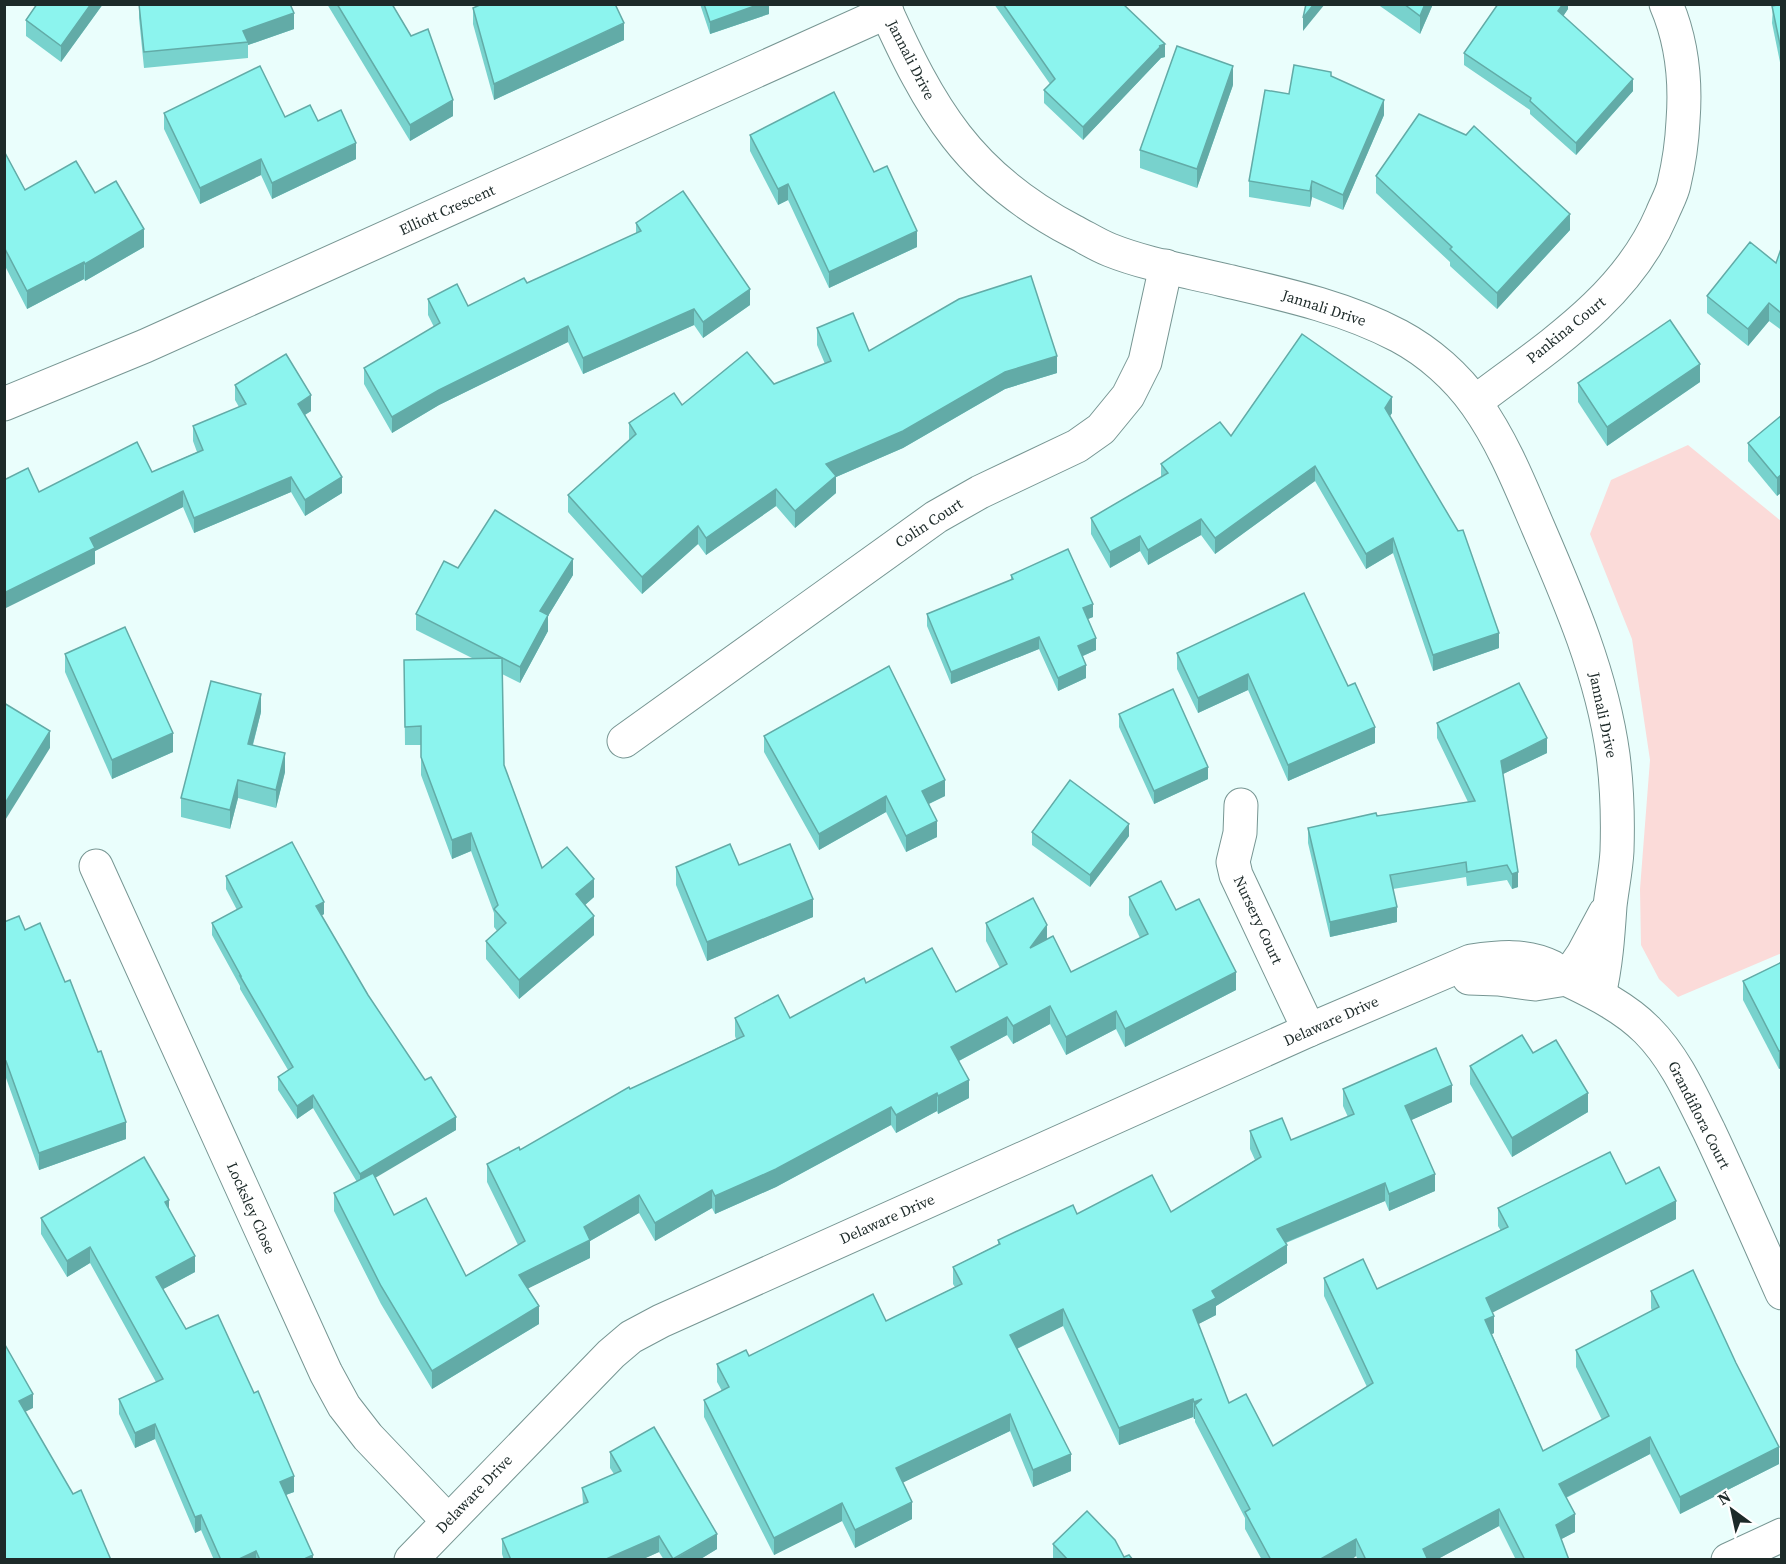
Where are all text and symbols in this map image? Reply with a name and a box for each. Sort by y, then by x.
street label: Jannali Drive [882,15,941,104]
street label: Elliott Crescent [396,179,498,240]
street label: Jannali Drive [1278,284,1369,331]
street label: Pankina Court [1522,291,1610,368]
street label: Colin Court [891,493,967,552]
street label: Jannali Drive [1584,669,1623,760]
street label: Nursery Court [1229,872,1288,968]
street label: Delaware Drive [1280,990,1382,1051]
street label: Grandiflora Court [1663,1057,1736,1172]
street label: Locksley Close [222,1159,281,1257]
street label: Delaware Drive [836,1188,938,1249]
street label: Delaware Drive [431,1449,517,1538]
north arrow [1702,1480,1762,1540]
text: N [1713,1485,1735,1510]

